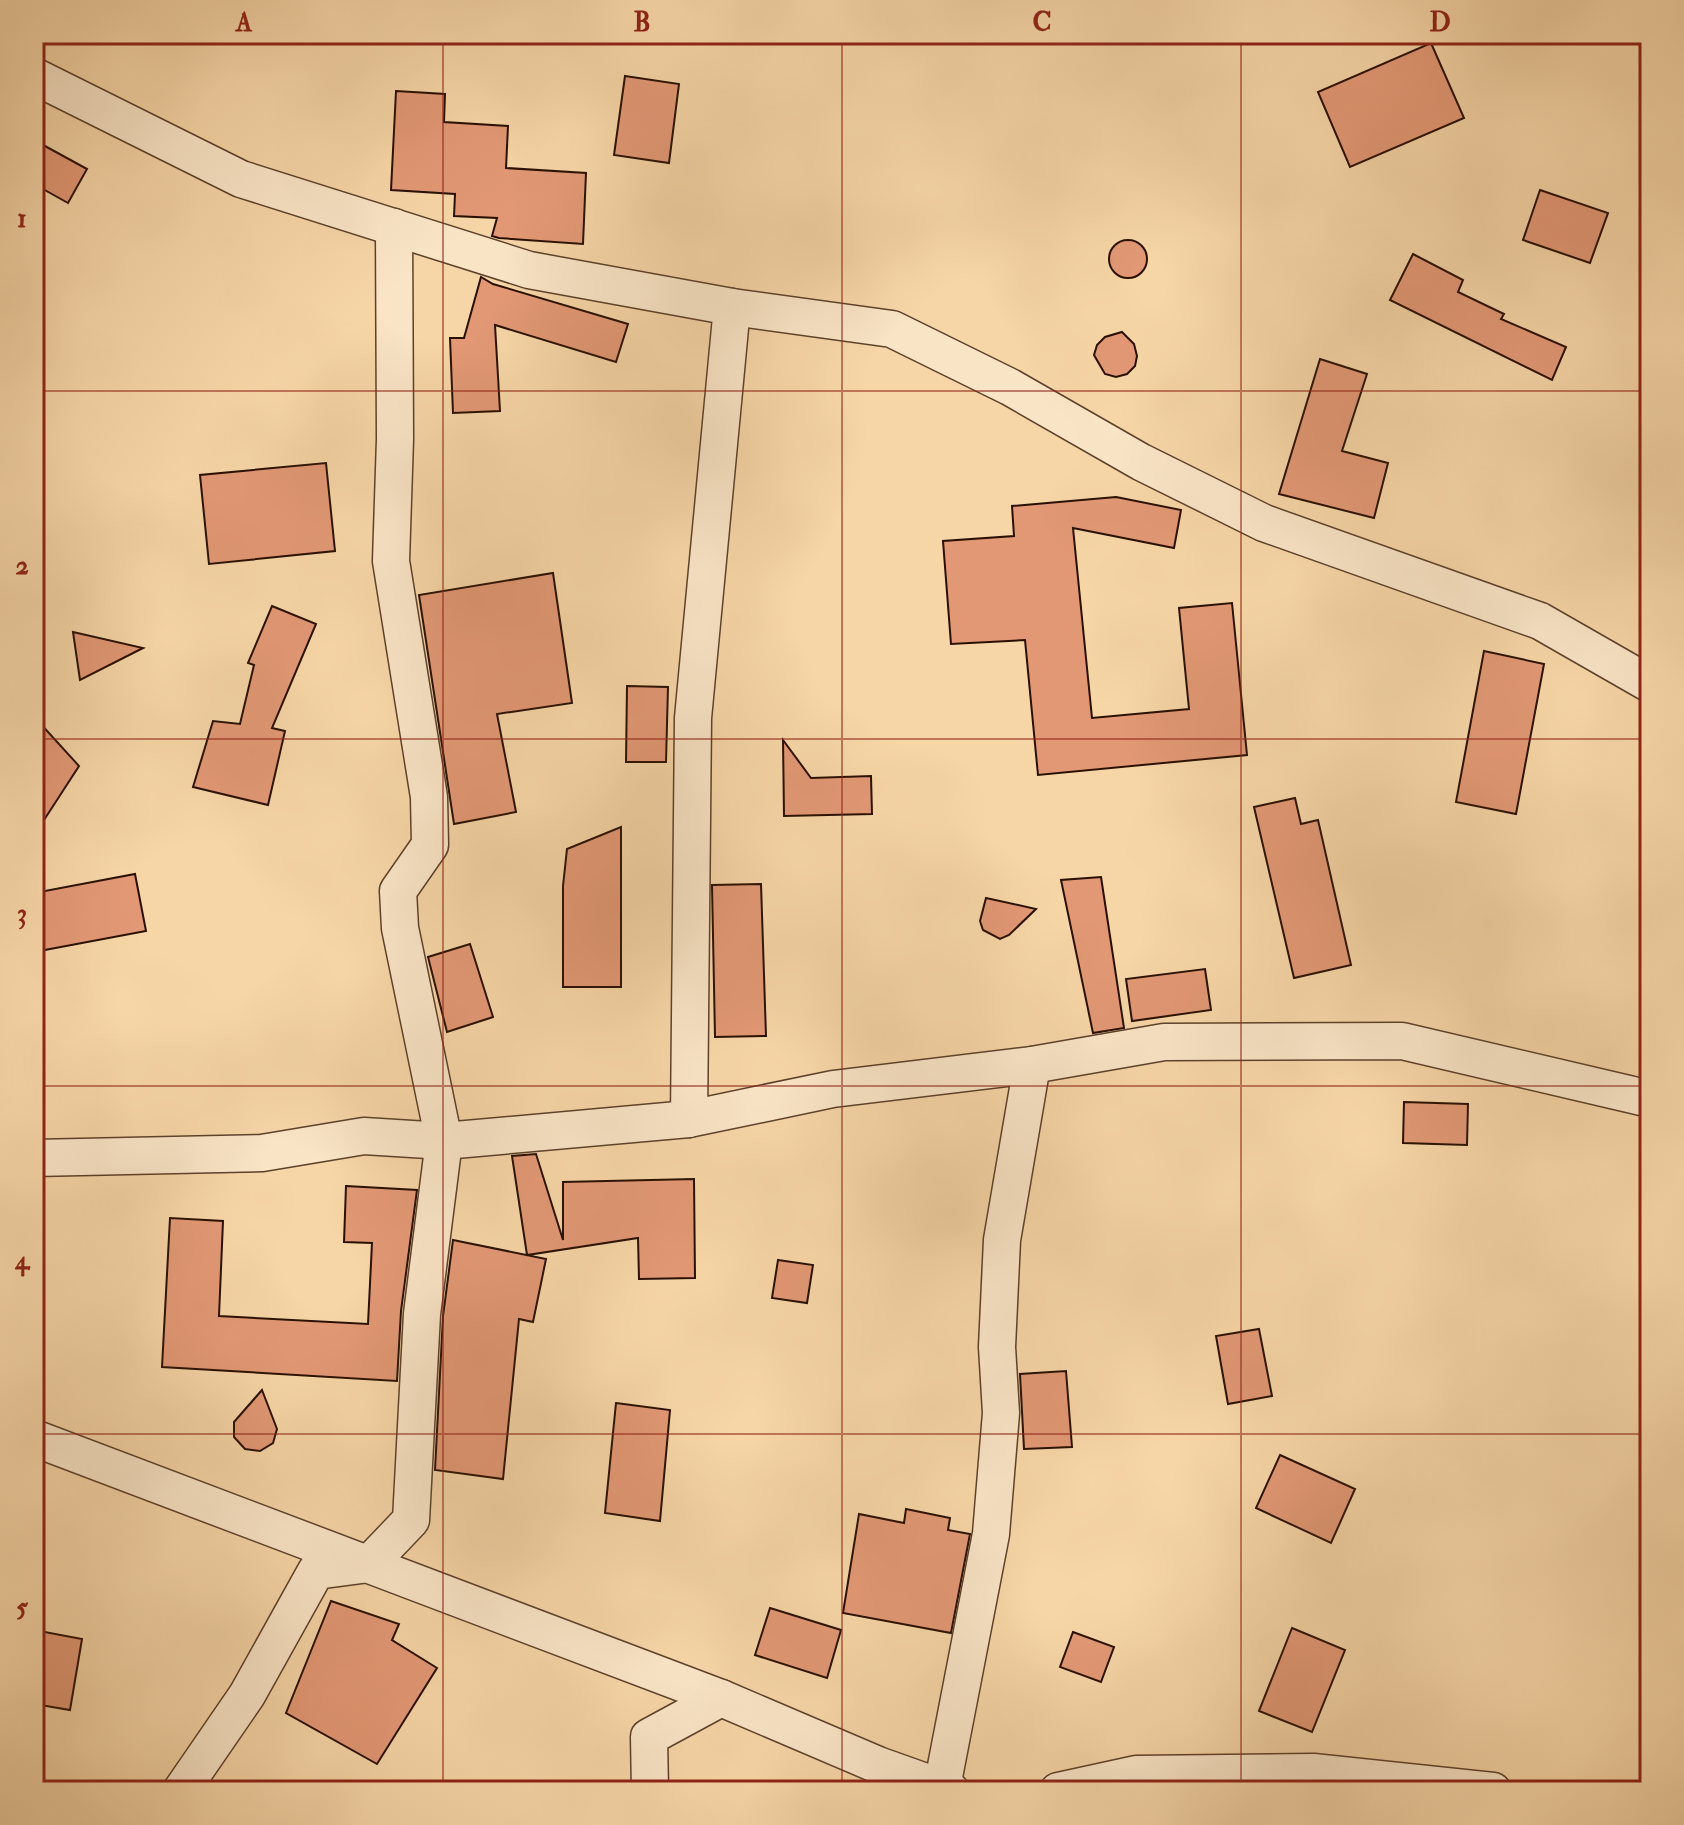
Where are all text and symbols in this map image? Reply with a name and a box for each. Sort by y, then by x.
text: A [235,7,253,39]
text: B [633,7,651,39]
text: C [1032,7,1052,39]
text: D [1429,7,1451,39]
text: 1 [17,203,27,235]
text: 2 [15,550,29,582]
text: 3 [17,898,27,930]
text: 4 [14,1245,31,1277]
text: 5 [16,1592,28,1624]

